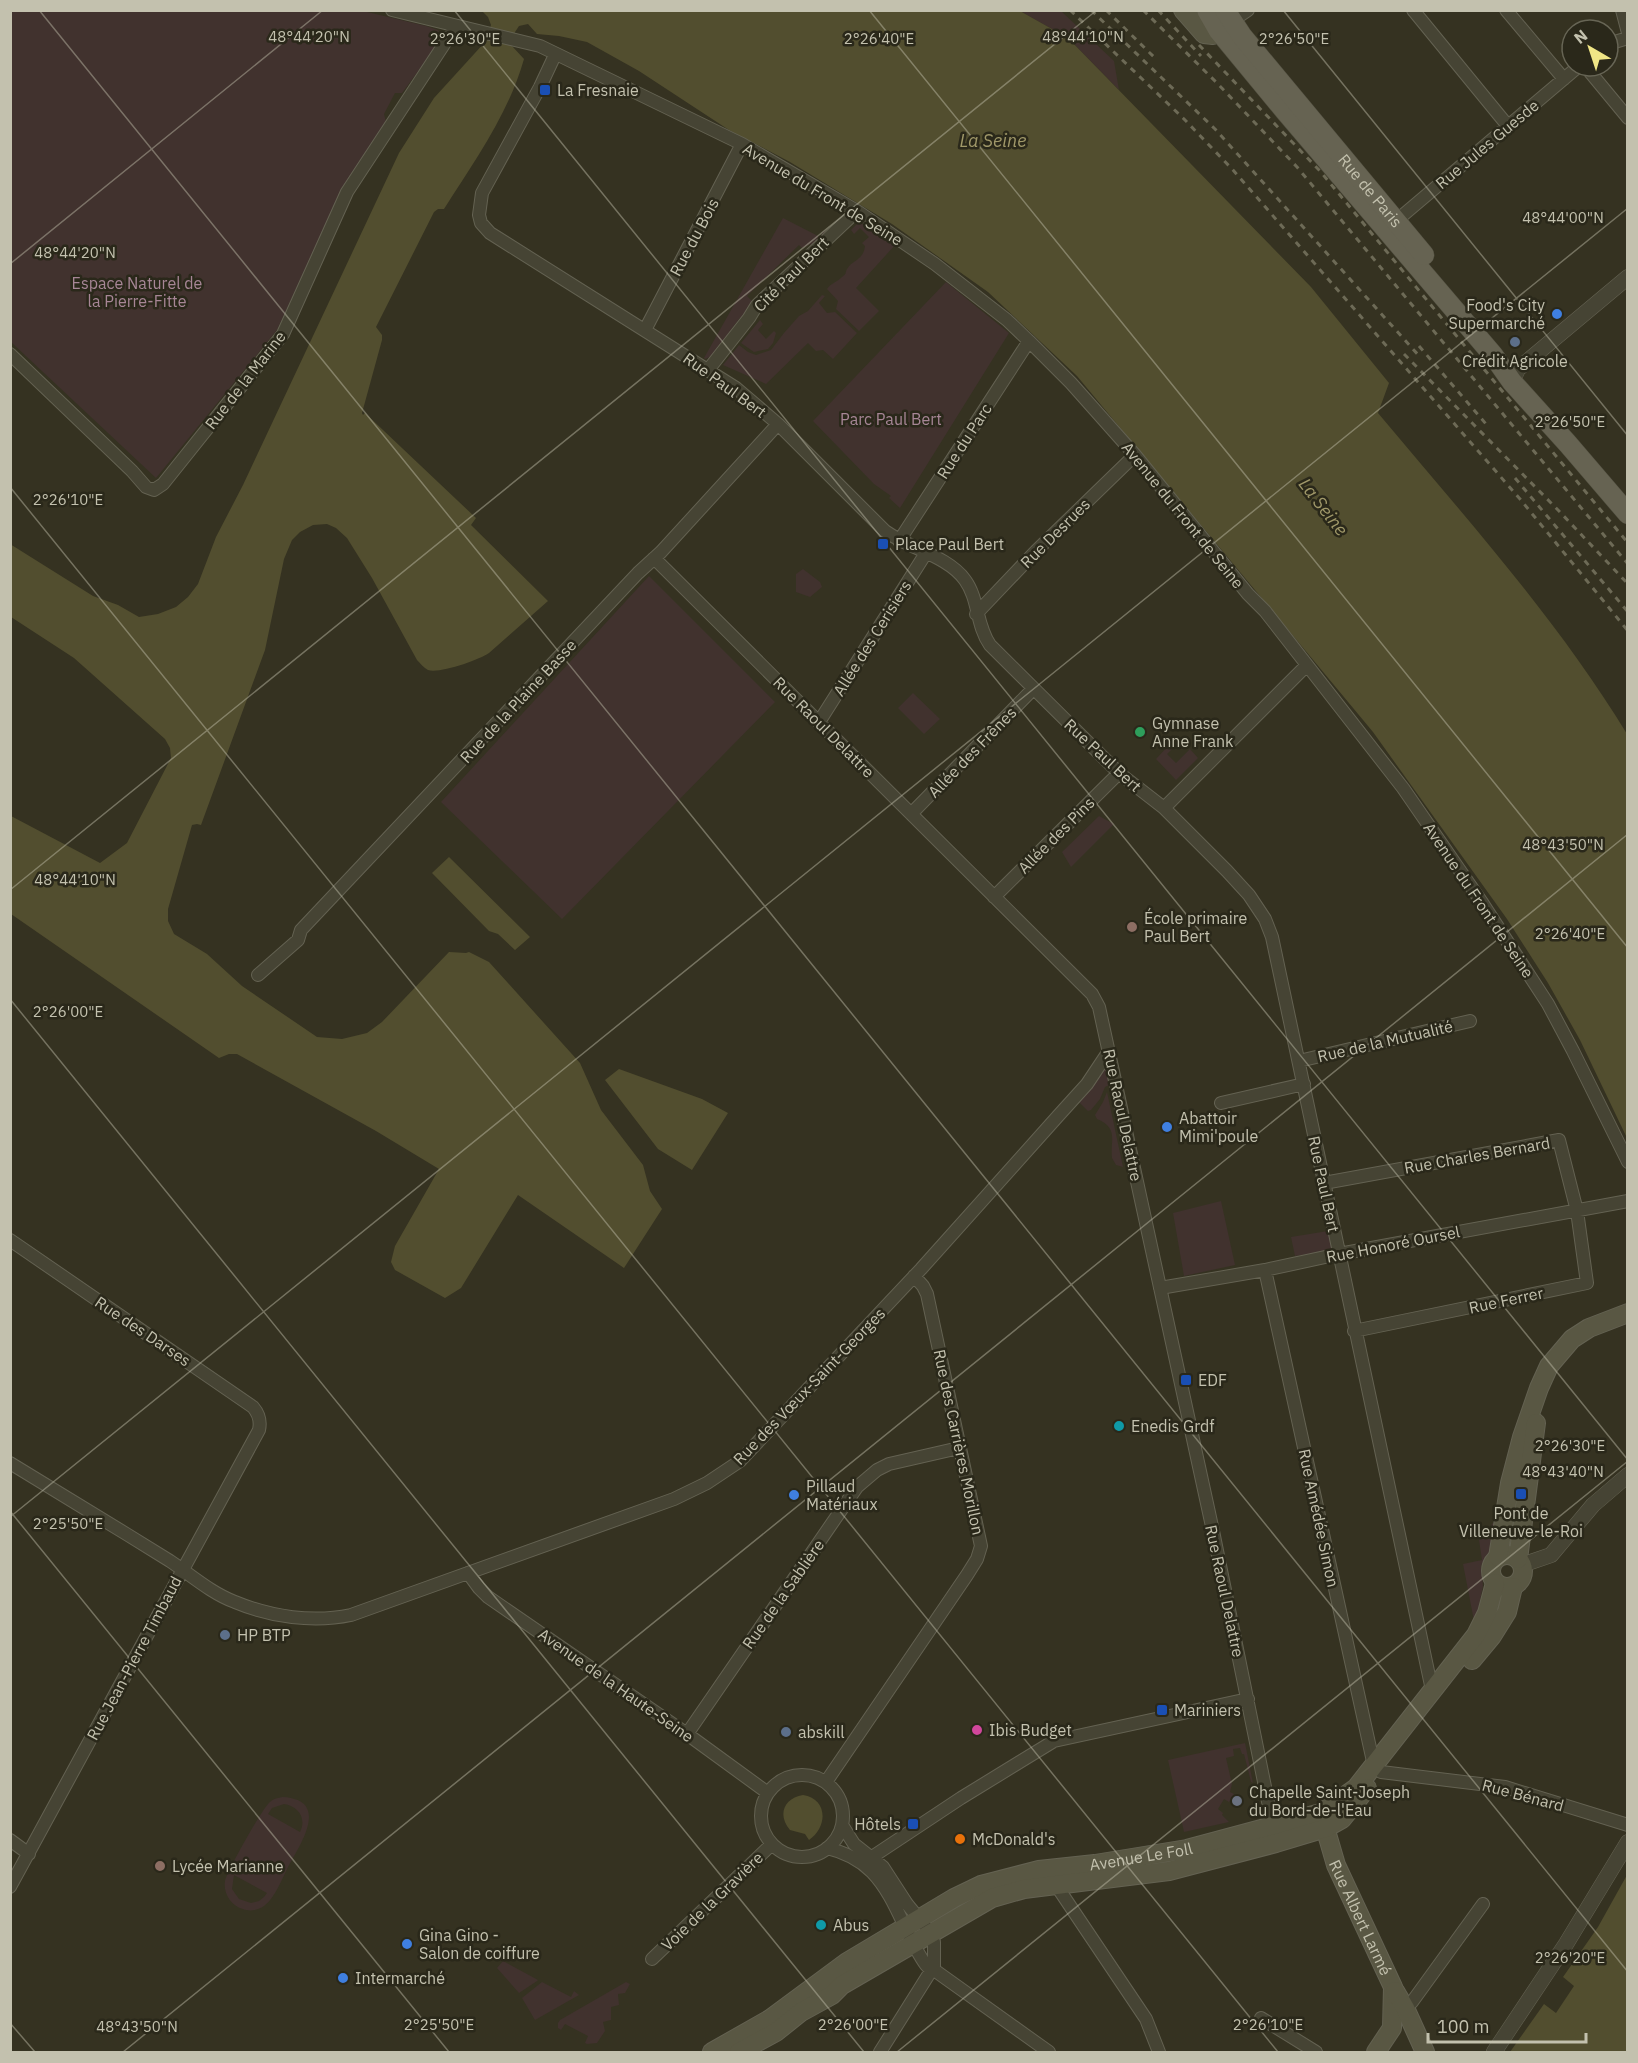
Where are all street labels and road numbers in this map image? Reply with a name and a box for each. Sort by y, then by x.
street label: Rue Jules Guesde [1431,95,1543,193]
street label: Avenue du Front de Seine [739,138,907,250]
street label: Rue de Paris [1334,150,1407,231]
street label: Rue du Bois [665,195,723,279]
street label: Cité Paul Bert [749,232,833,316]
street label: Rue de la Marine [200,327,290,433]
street label: Rue Paul Bert [679,348,771,422]
street label: Rue du Parc [932,400,996,482]
street label: Avenue du Front de Seine [1118,438,1248,593]
street label: Rue Desrues [1016,494,1094,572]
street label: Allée des Cerisiers [828,576,916,700]
street label: Rue de la Plaine Basse [455,635,581,767]
street label: Rue Raoul Delattre [769,672,879,782]
street label: Allée des Frênes [924,702,1020,802]
street label: Rue Paul Bert [1060,714,1146,796]
street label: Allée des Pins [1013,792,1099,878]
street label: Avenue du Front de Seine [1420,819,1539,982]
street label: Rue de la Mutualité [1315,1016,1455,1066]
street label: Rue Raoul Delattre [1099,1047,1147,1183]
street label: Rue Charles Bernard [1402,1132,1552,1178]
street label: Rue Paul Bert [1304,1134,1344,1234]
street label: Rue Honoré Oursel [1324,1221,1462,1267]
street label: Rue Ferrer [1467,1282,1545,1318]
street label: Rue des Darses [91,1292,195,1370]
street label: Rue des Vœux-Saint-Georges [729,1303,889,1469]
street label: Rue des Carrières Morillon [930,1347,988,1537]
street label: Rue Amédée Simon [1295,1447,1343,1589]
street label: Rue Raoul Delattre [1201,1523,1249,1659]
street label: Rue de la Sablière [738,1535,828,1653]
street label: Rue Jean-Pierre Timbaud [82,1573,186,1743]
street label: Avenue de la Haute-Seine [534,1624,698,1746]
street label: Rue Bénard [1480,1774,1566,1816]
street label: Avenue Le Foll [1089,1838,1195,1875]
street label: Voie de la Gravière [657,1847,767,1955]
street label: Rue Albert Larmé [1325,1857,1396,1979]

